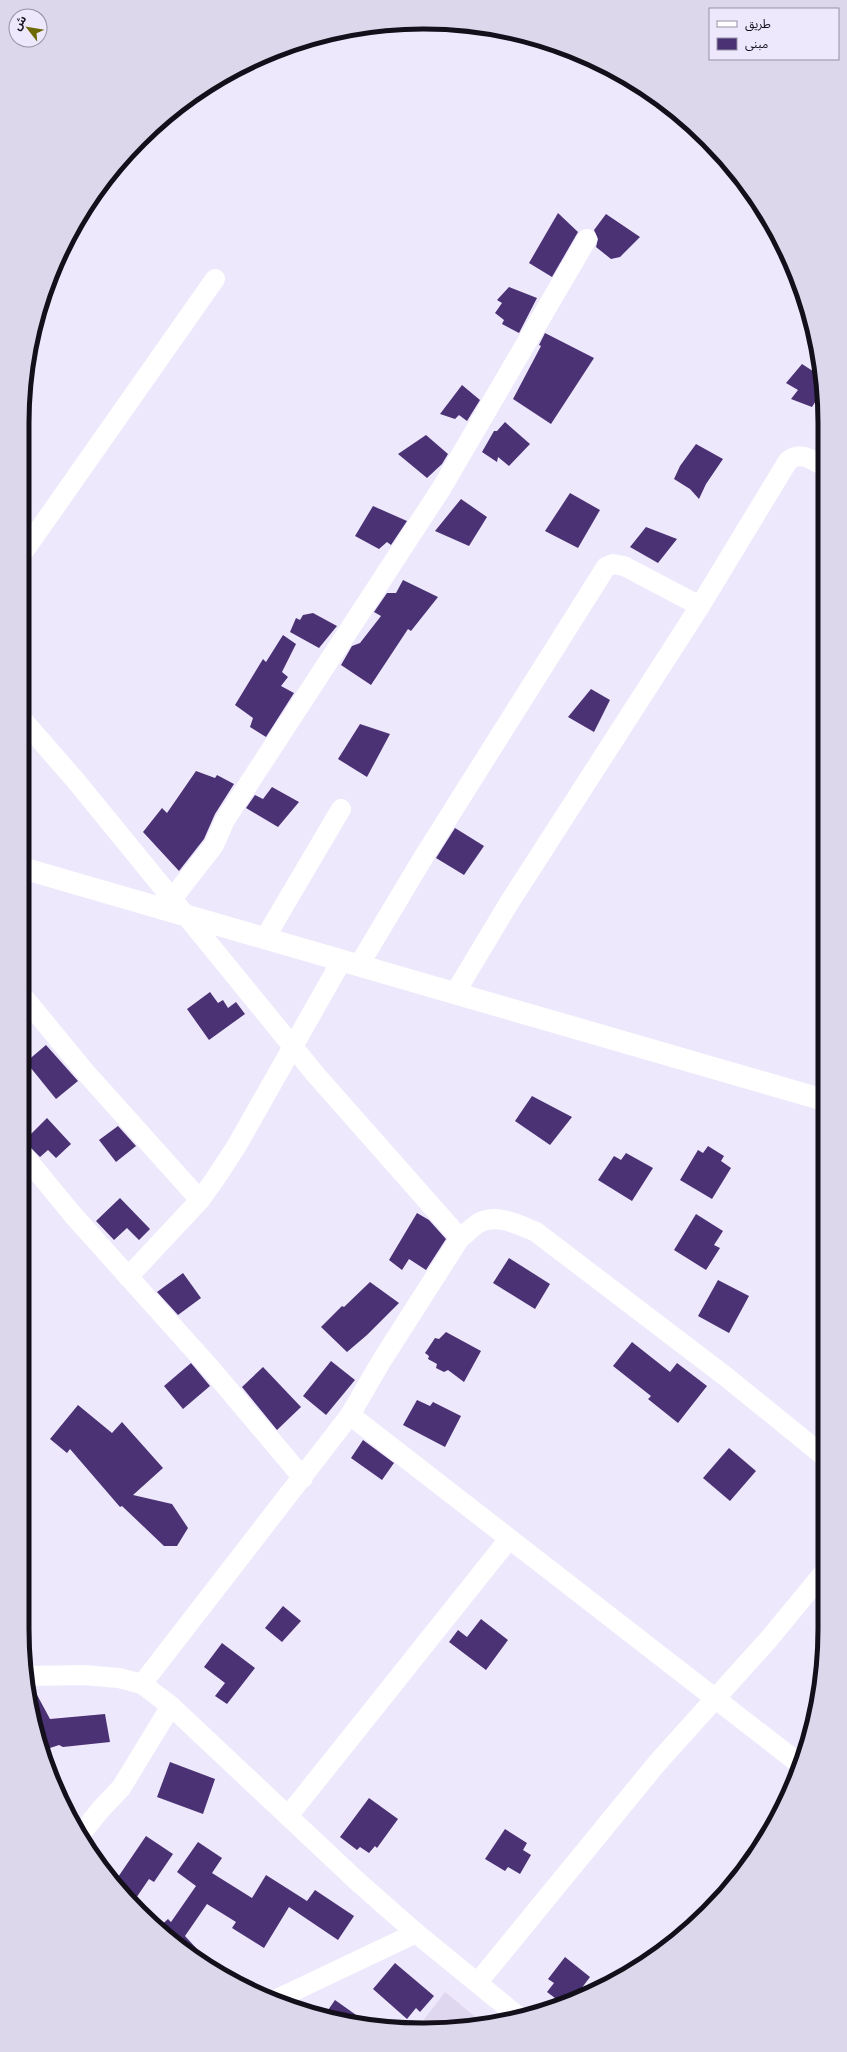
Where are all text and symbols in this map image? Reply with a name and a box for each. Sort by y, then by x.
north arrow [8,8,48,48]
legend [709,8,839,60]
text: ش [10,13,30,33]
text: طريق [745,16,771,33]
text: مبنى [745,36,768,53]

